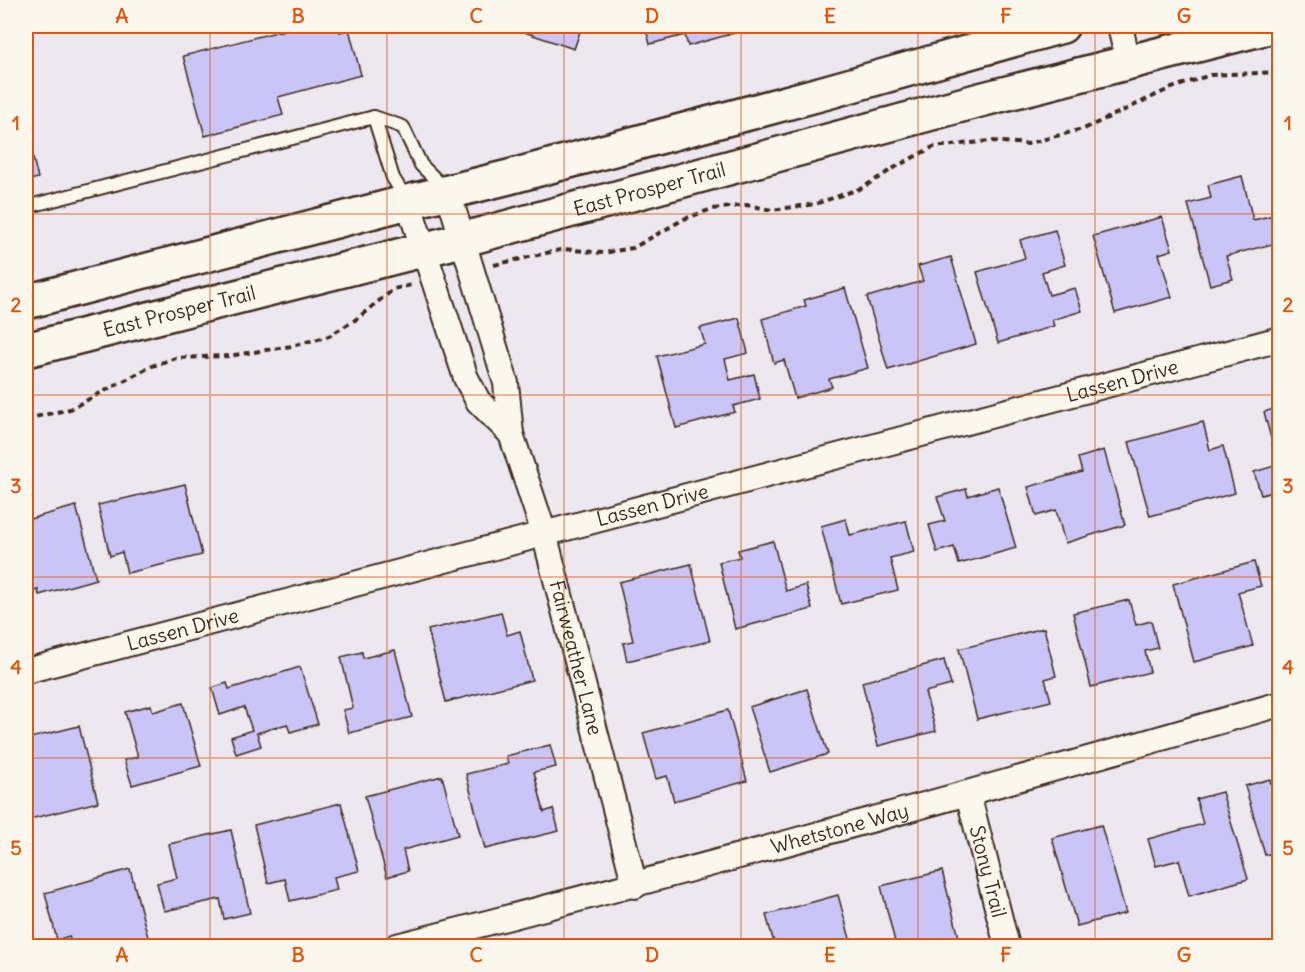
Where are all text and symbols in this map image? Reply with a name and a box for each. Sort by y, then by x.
text: A [116,3,129,28]
text: B [291,3,305,28]
text: C [469,3,483,28]
text: D [645,3,659,28]
text: E [824,3,836,28]
text: F [1000,3,1012,28]
text: G [1177,3,1191,28]
text: 1 [12,110,20,135]
text: 1 [1284,110,1292,135]
street label: East Prosper Trail [571,156,728,221]
street label: East Prosper Trail [100,280,258,342]
text: 2 [11,292,22,317]
text: 2 [1283,292,1294,317]
street label: Lassen Drive [1063,354,1181,407]
text: 3 [10,473,22,498]
text: 3 [1282,473,1294,498]
street label: Lassen Drive [594,478,711,531]
street label: Fairweather Lane [545,577,609,738]
street label: Lassen Drive [124,602,241,656]
text: 4 [10,654,22,679]
text: 4 [1282,654,1294,679]
street label: Whetstone Way [768,797,911,859]
street label: Stony Trail [965,823,1012,920]
text: 5 [10,835,22,860]
text: 5 [1282,835,1294,860]
text: A [116,942,129,967]
text: B [291,942,305,967]
text: C [469,942,483,967]
text: D [645,942,659,967]
text: E [824,942,836,967]
text: F [1000,942,1012,967]
text: G [1177,942,1191,967]

